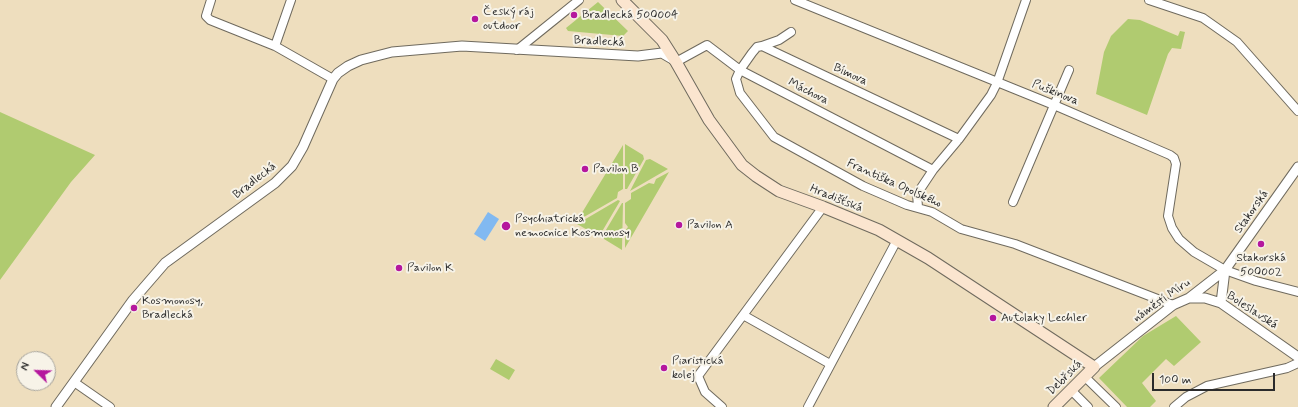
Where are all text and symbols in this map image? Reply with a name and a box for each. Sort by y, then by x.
place label: Český ráj outdoor [483,5,534,33]
place label: Bradlecká 500004 [582,8,678,22]
marker: Bradlecká 500004 [569,10,579,20]
marker: Český ráj outdoor [470,14,480,24]
street label: Bradlecká [573,33,625,51]
street label: Bímova [831,61,869,89]
street label: Máchova [785,76,831,108]
street label: Puškinova [1030,77,1080,109]
street label: Františka Opolského [844,157,944,211]
street label: Bradlecká [231,160,279,202]
place label: Pavilon B [593,162,639,176]
marker: Pavilon B [580,164,590,174]
street label: Hradišťská [808,182,864,216]
street label: Stakorská [1232,188,1272,236]
place label: Psychiatrická nemocnice Kosmonosy [515,212,630,240]
place label: Pavilon A [687,218,733,232]
marker: Psychiatrická nemocnice Kosmonosy [500,220,512,232]
marker: Pavilon A [674,220,684,230]
marker: Stakorská 500002 [1256,239,1266,249]
place label: Stakorská 500002 [1236,251,1286,279]
place label: Pavilon K [407,261,453,275]
marker: Pavilon K [394,263,404,273]
street label: náměstí Míru [1131,276,1193,326]
street label: Boleslavská [1224,289,1280,333]
place label: Kosmonosy, Bradlecká [142,294,203,322]
marker: Kosmonosy, Bradlecká [129,303,139,313]
place label: Autolaky Lechler [1001,311,1087,325]
marker: Autolaky Lechler [988,313,998,323]
north arrow [16,351,56,391]
place label: Piaristická kolej [672,354,723,382]
street label: Debřská [1044,357,1086,399]
text: N [18,361,34,373]
marker: Piaristická kolej [659,363,669,373]
scale bar [1154,365,1277,391]
text: 100 m [1159,372,1191,388]

